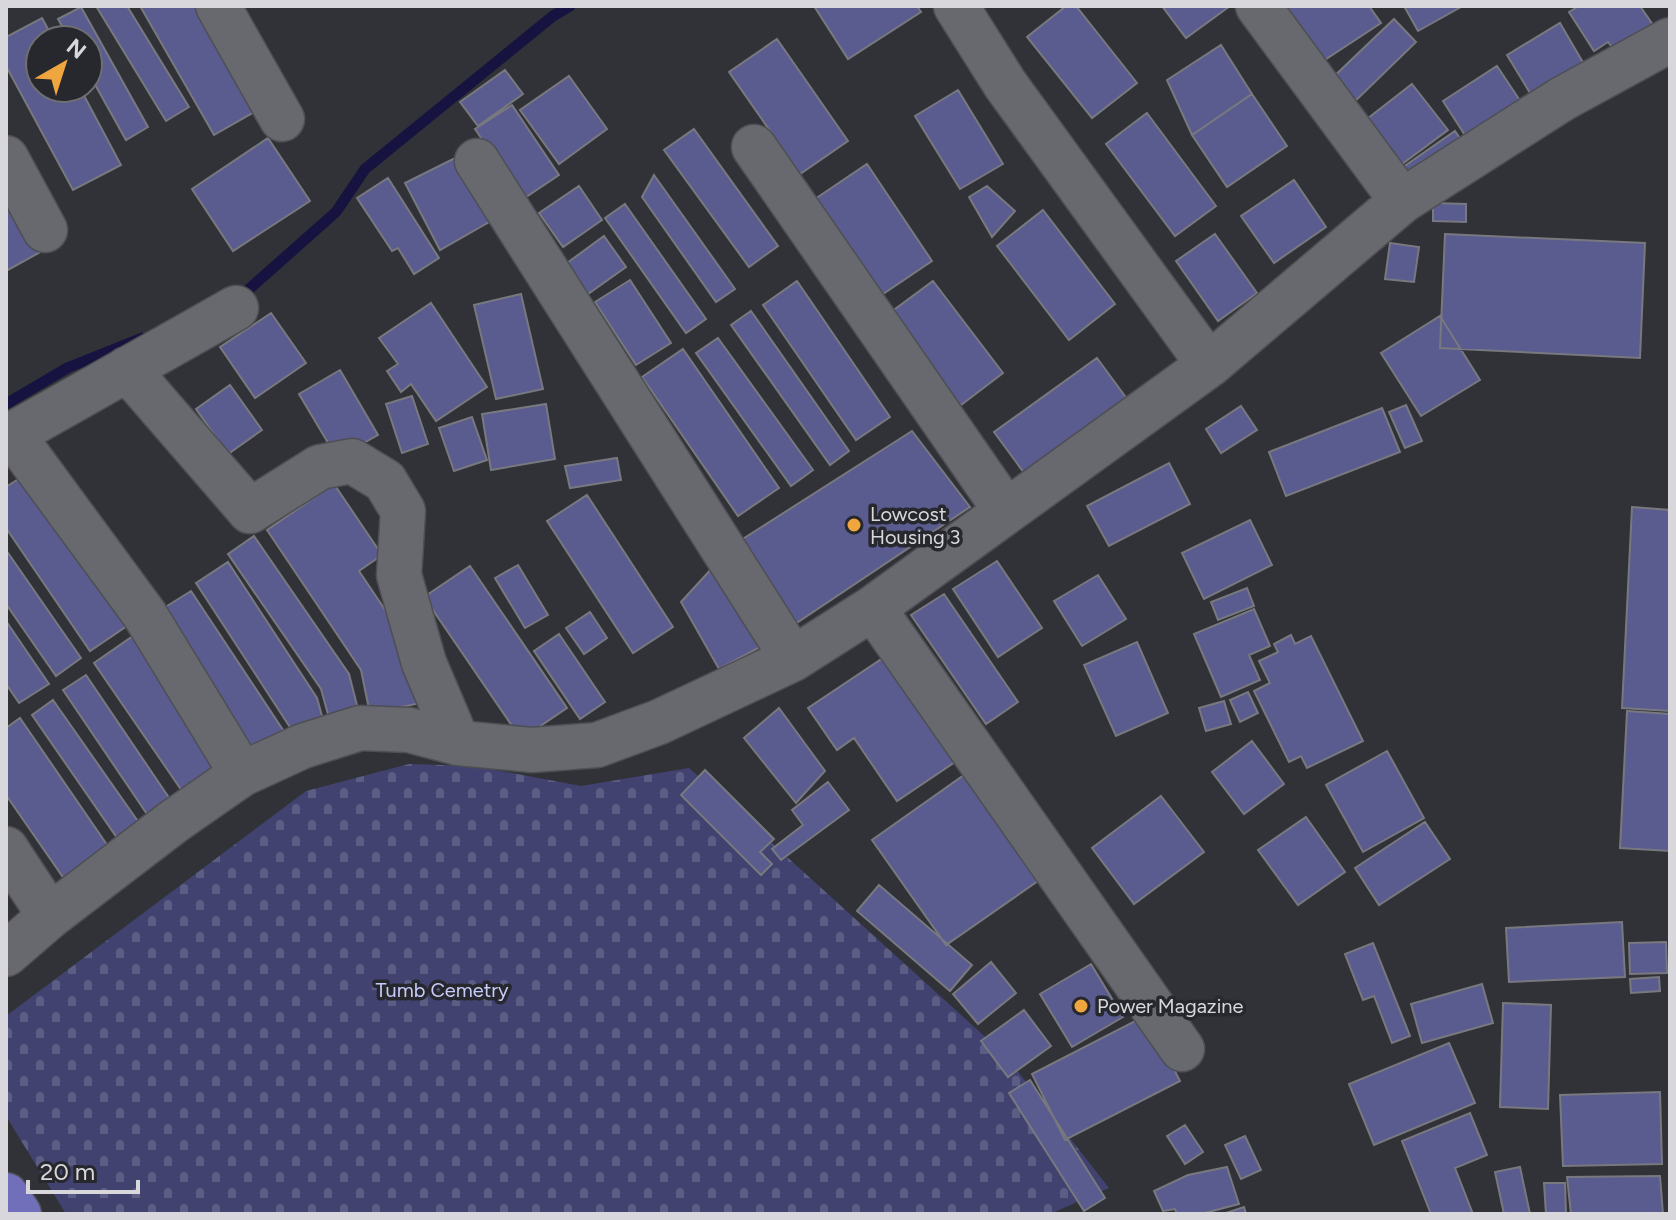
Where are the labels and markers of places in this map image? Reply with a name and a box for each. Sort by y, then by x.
place label: Lowcost Housing 3 [870,502,960,549]
marker: Lowcost Housing 3 [845,516,863,534]
place label: Power Magazine [1097,994,1243,1018]
marker: Power Magazine [1072,997,1090,1015]

